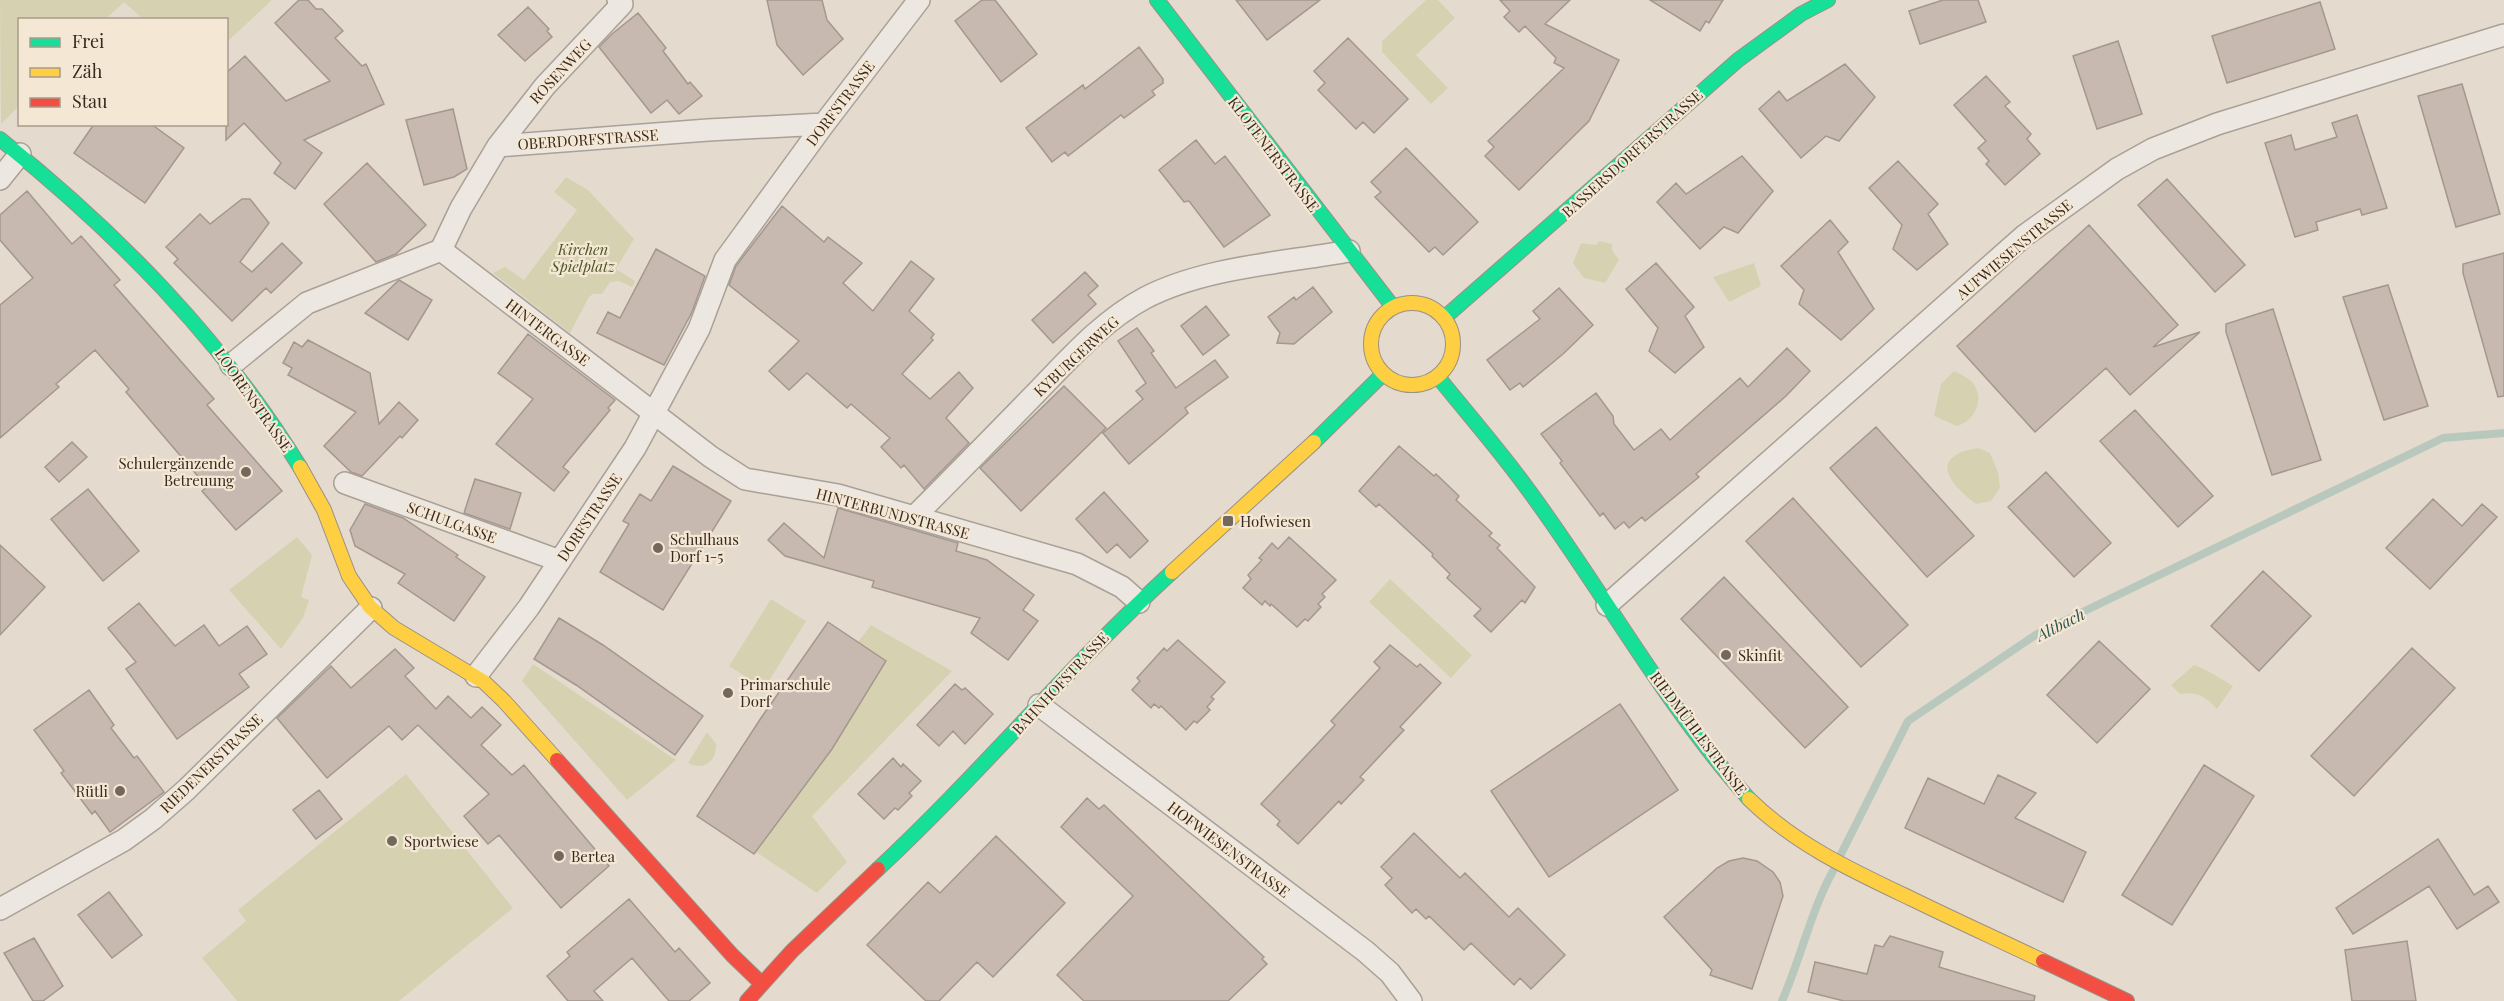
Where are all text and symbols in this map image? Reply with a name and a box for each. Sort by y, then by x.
legend [18,18,228,126]
text: Frei [72,29,104,53]
street label: ROSENWEG [525,34,596,108]
street label: DORFSTRASSE [801,56,879,150]
text: Zäh [72,59,103,83]
street label: BASSERSDORFERSTRASSE [1557,84,1707,222]
text: Stau [72,89,108,113]
street label: KLOTENERSTRASSE [1224,92,1324,216]
street label: OBERDORFSTRASSE [517,124,659,154]
street label: AUFWIESENSTRASSE [1951,194,2076,304]
park label: Kirchen Spielplatz [550,239,616,276]
street label: HINTERGASSE [502,294,594,370]
street label: KYBURGERWEG [1029,311,1123,401]
street label: LOORENSTRASSE [211,344,297,456]
place label: Schulergänzende Betreuung [118,453,234,490]
marker: Schulergänzende Betreuung [239,465,253,479]
street label: DORFSTRASSE [552,469,626,565]
street label: HINTERBUNDSTRASSE [814,483,972,543]
street label: SCHULGASSE [404,497,500,547]
place label: Hofwiesen [1240,511,1311,531]
marker: Hofwiesen [1221,514,1235,528]
place label: Schulhaus Dorf 1-5 [670,529,739,566]
marker: Schulhaus Dorf 1-5 [651,541,665,555]
water label: Altbach [2030,603,2088,646]
street label: BAHNHOFSTRASSE [1007,628,1113,738]
place label: Skinfit [1738,645,1783,665]
marker: Skinfit [1719,648,1733,662]
street label: RIEDMÜHLESTRASSE [1646,667,1752,799]
place label: Primarschule Dorf [740,674,831,711]
marker: Primarschule Dorf [721,686,735,700]
street label: RIEDENERSTRASSE [155,709,267,817]
place label: Rütli [76,781,109,801]
marker: Rütli [113,784,127,798]
street label: HOFWIESENSTRASSE [1164,796,1294,902]
place label: Sportwiese [404,831,479,851]
marker: Sportwiese [385,834,399,848]
place label: Bertea [571,846,616,866]
marker: Bertea [552,849,566,863]

